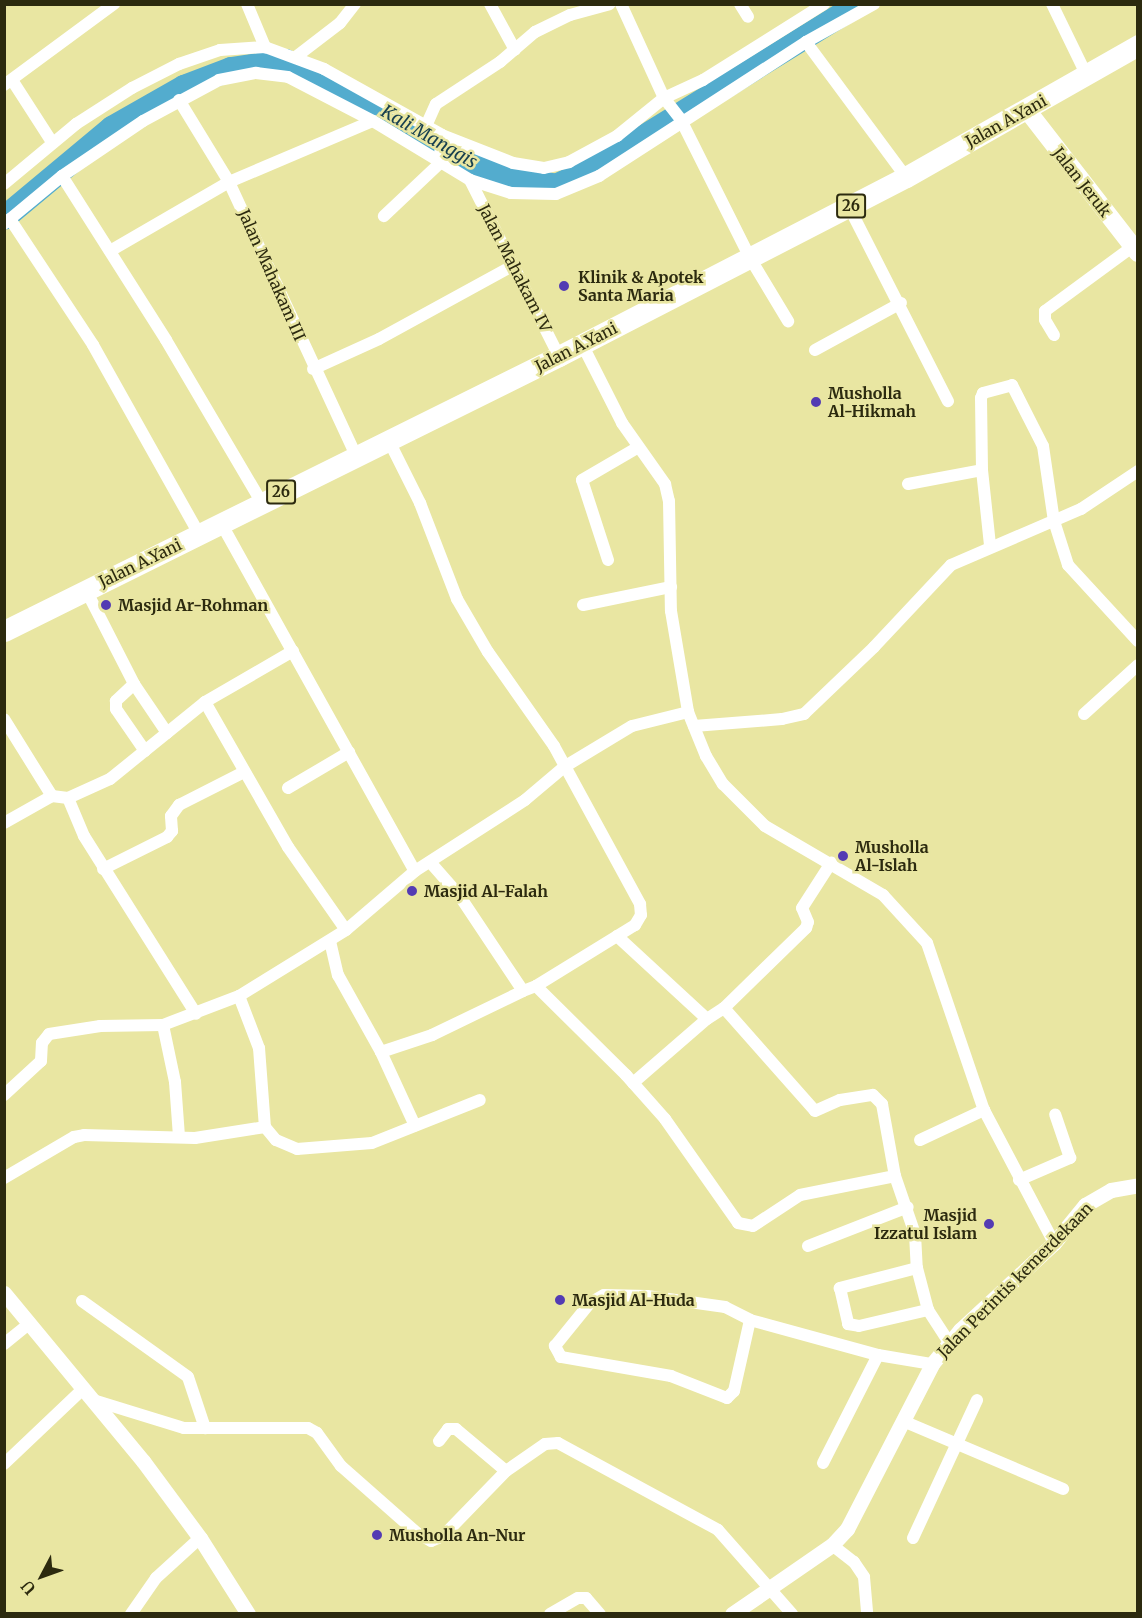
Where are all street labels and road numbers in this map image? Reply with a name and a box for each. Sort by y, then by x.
street label: Jalan A.Yani [962,91,1050,151]
street label: Jalan Jeruk [1049,143,1115,221]
road number: 26 [836,194,866,218]
street label: Jalan Mahakam IV [474,201,556,335]
street label: Jalan Mahakam III [234,206,310,344]
street label: Jalan A.Yani [532,318,620,376]
road number: 26 [266,480,296,504]
street label: Jalan A.Yani [96,535,184,591]
street label: Jalan Perintis kemerdekaan [933,1198,1097,1362]

